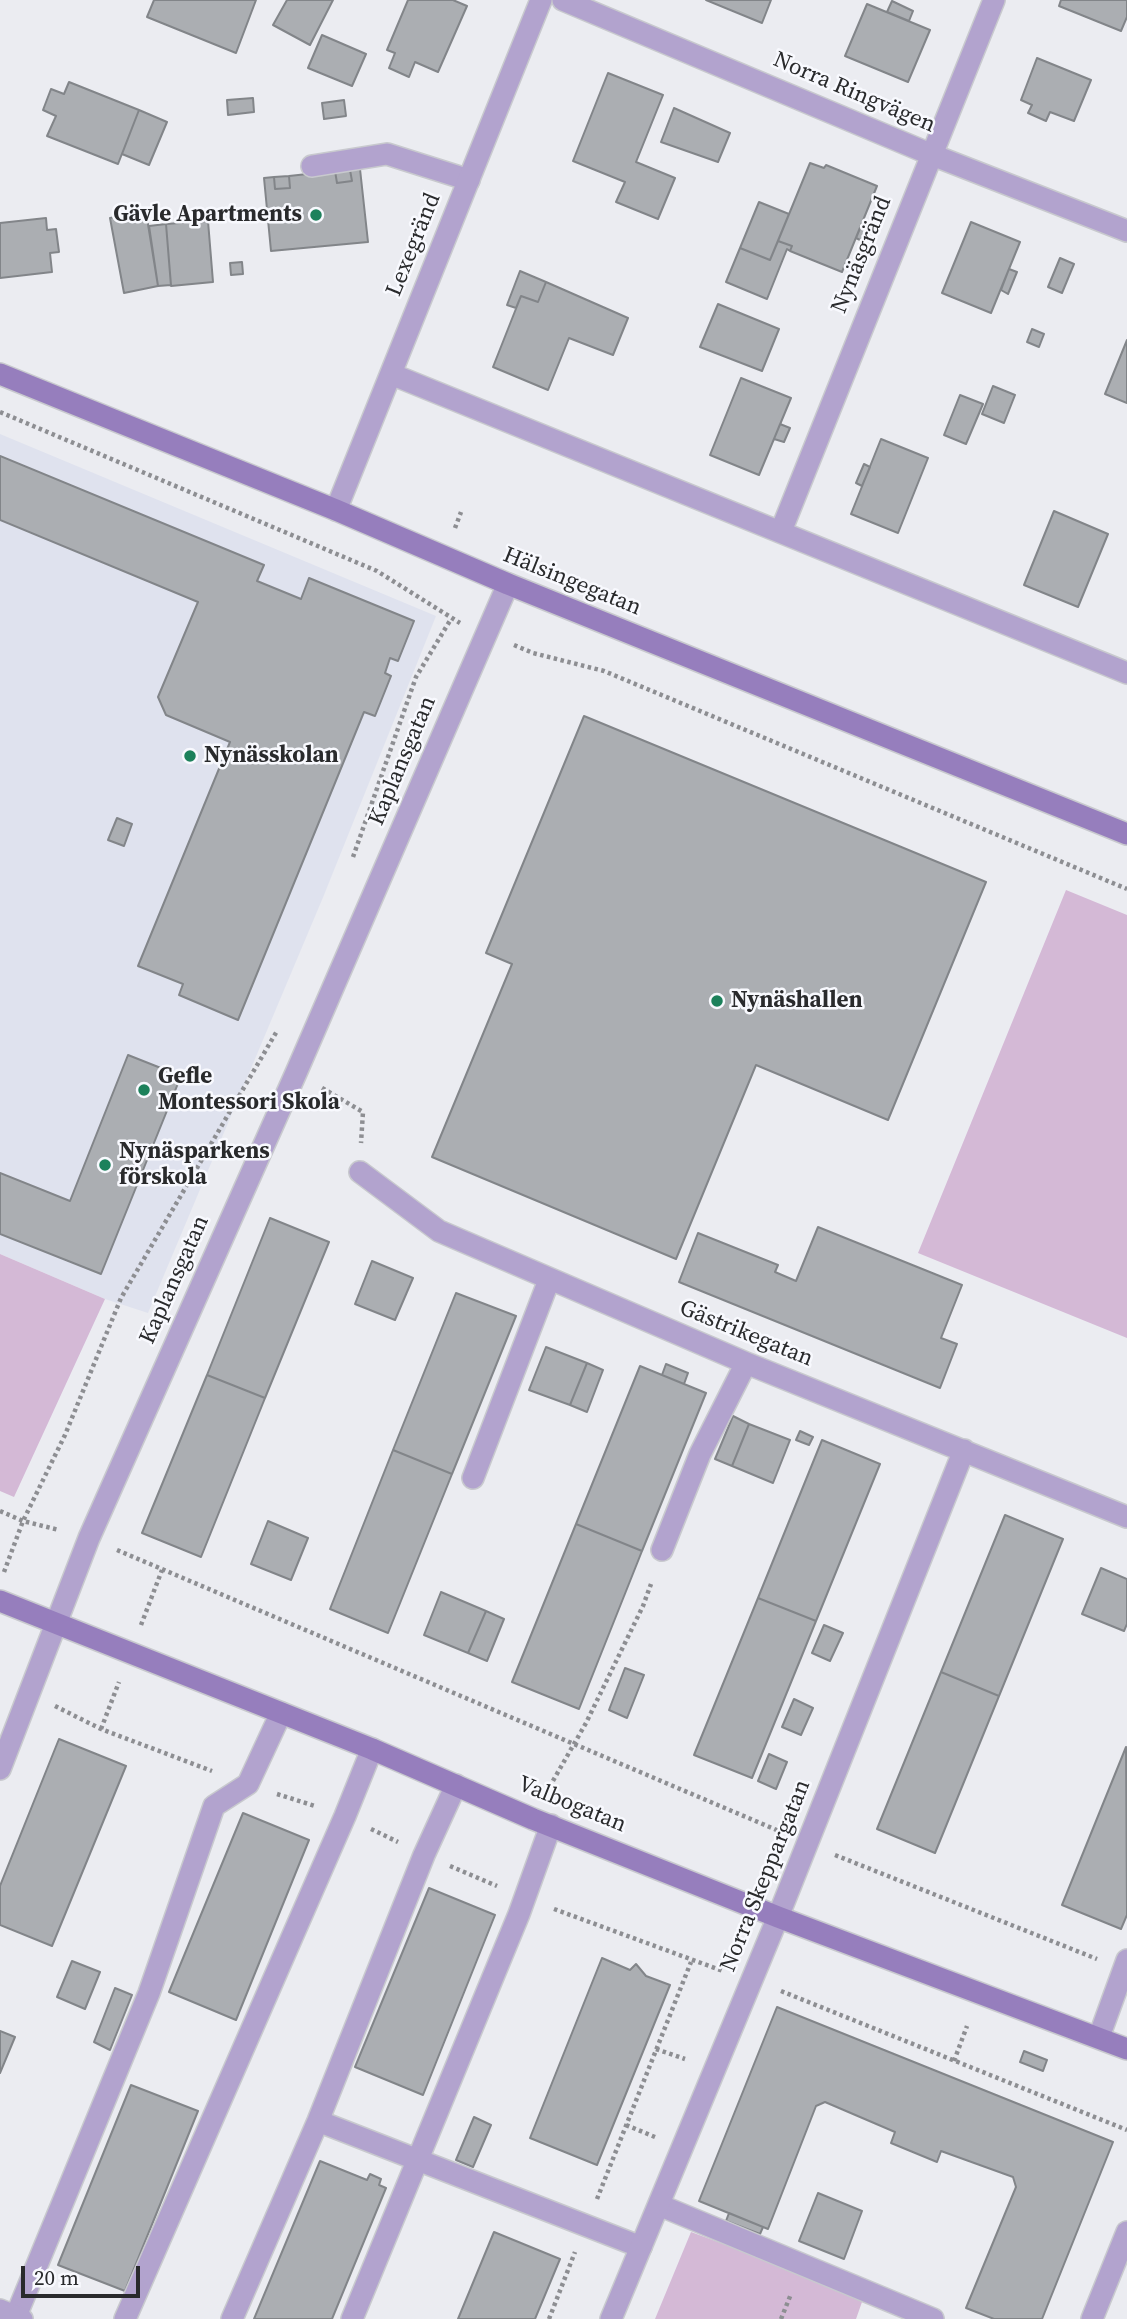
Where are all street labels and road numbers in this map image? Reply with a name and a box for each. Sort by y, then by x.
street label: Norra Ringvägen [769,46,939,140]
street label: Lexegränd [381,189,447,301]
street label: Nynäsgränd [826,192,898,318]
street label: Hälsingegatan [499,542,645,622]
street label: Kaplansgatan [363,692,443,830]
street label: Kaplansgatan [134,1211,216,1349]
street label: Gästrikegatan [675,1295,817,1373]
street label: Valbogatan [514,1771,630,1839]
street label: Norra Skeppargatan [715,1776,817,1976]

